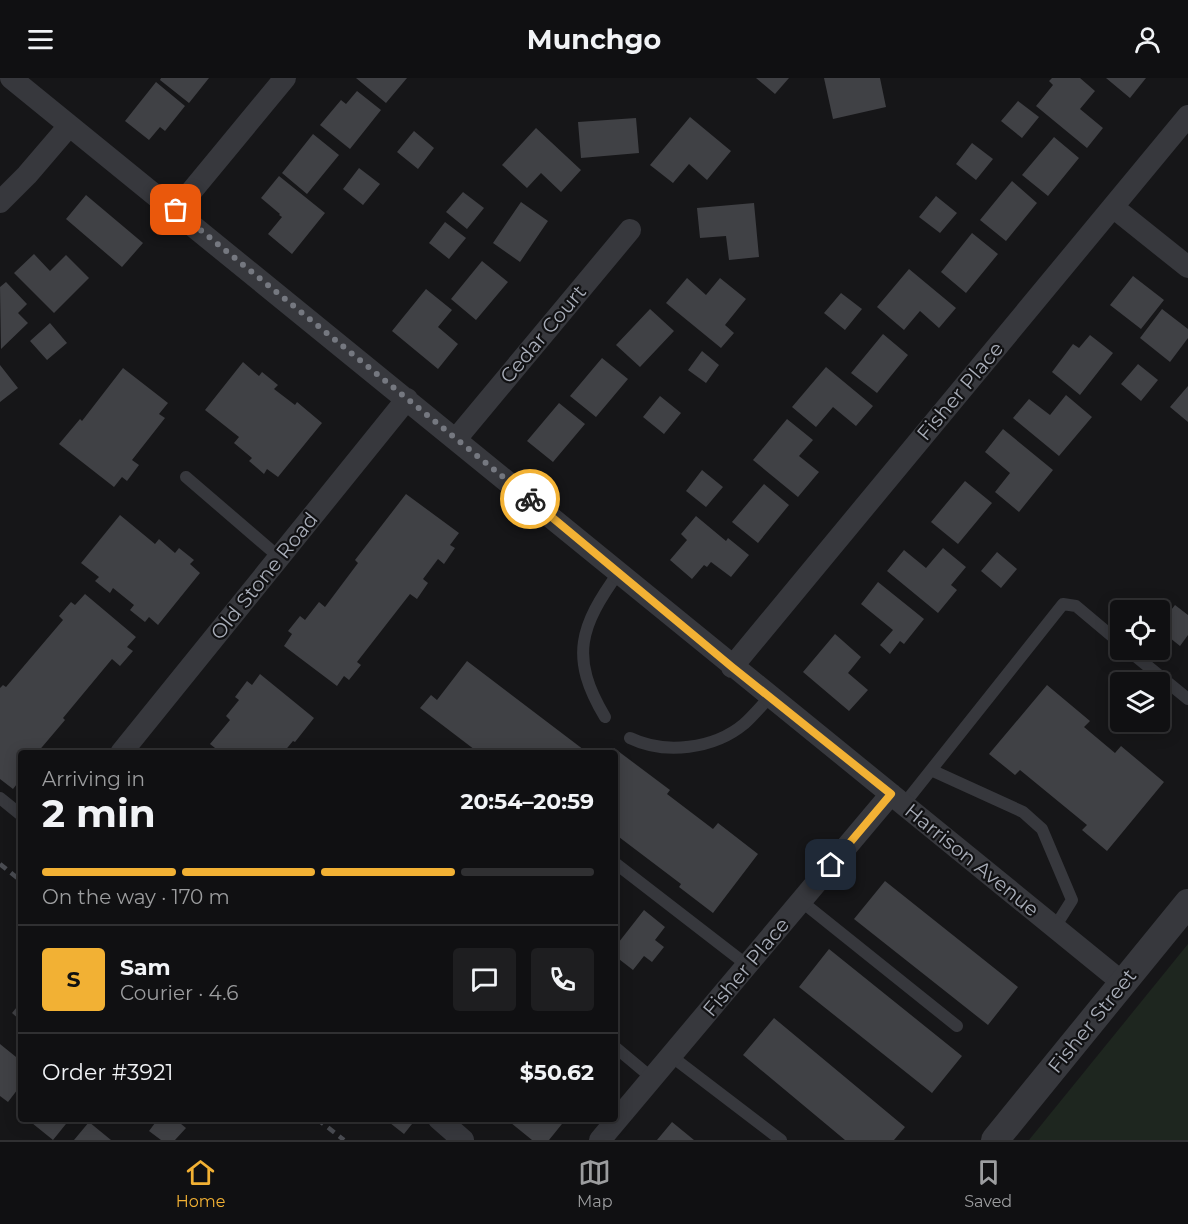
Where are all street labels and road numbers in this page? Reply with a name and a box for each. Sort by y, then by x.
street label: Cedar Court [495,280,591,388]
street label: Fisher Place [912,337,1008,445]
street label: Old Stone Road [205,508,323,644]
street label: Harrison Avenue [900,799,1044,921]
street label: Fisher Place [698,913,794,1021]
street label: Fisher Street [1043,964,1141,1078]

